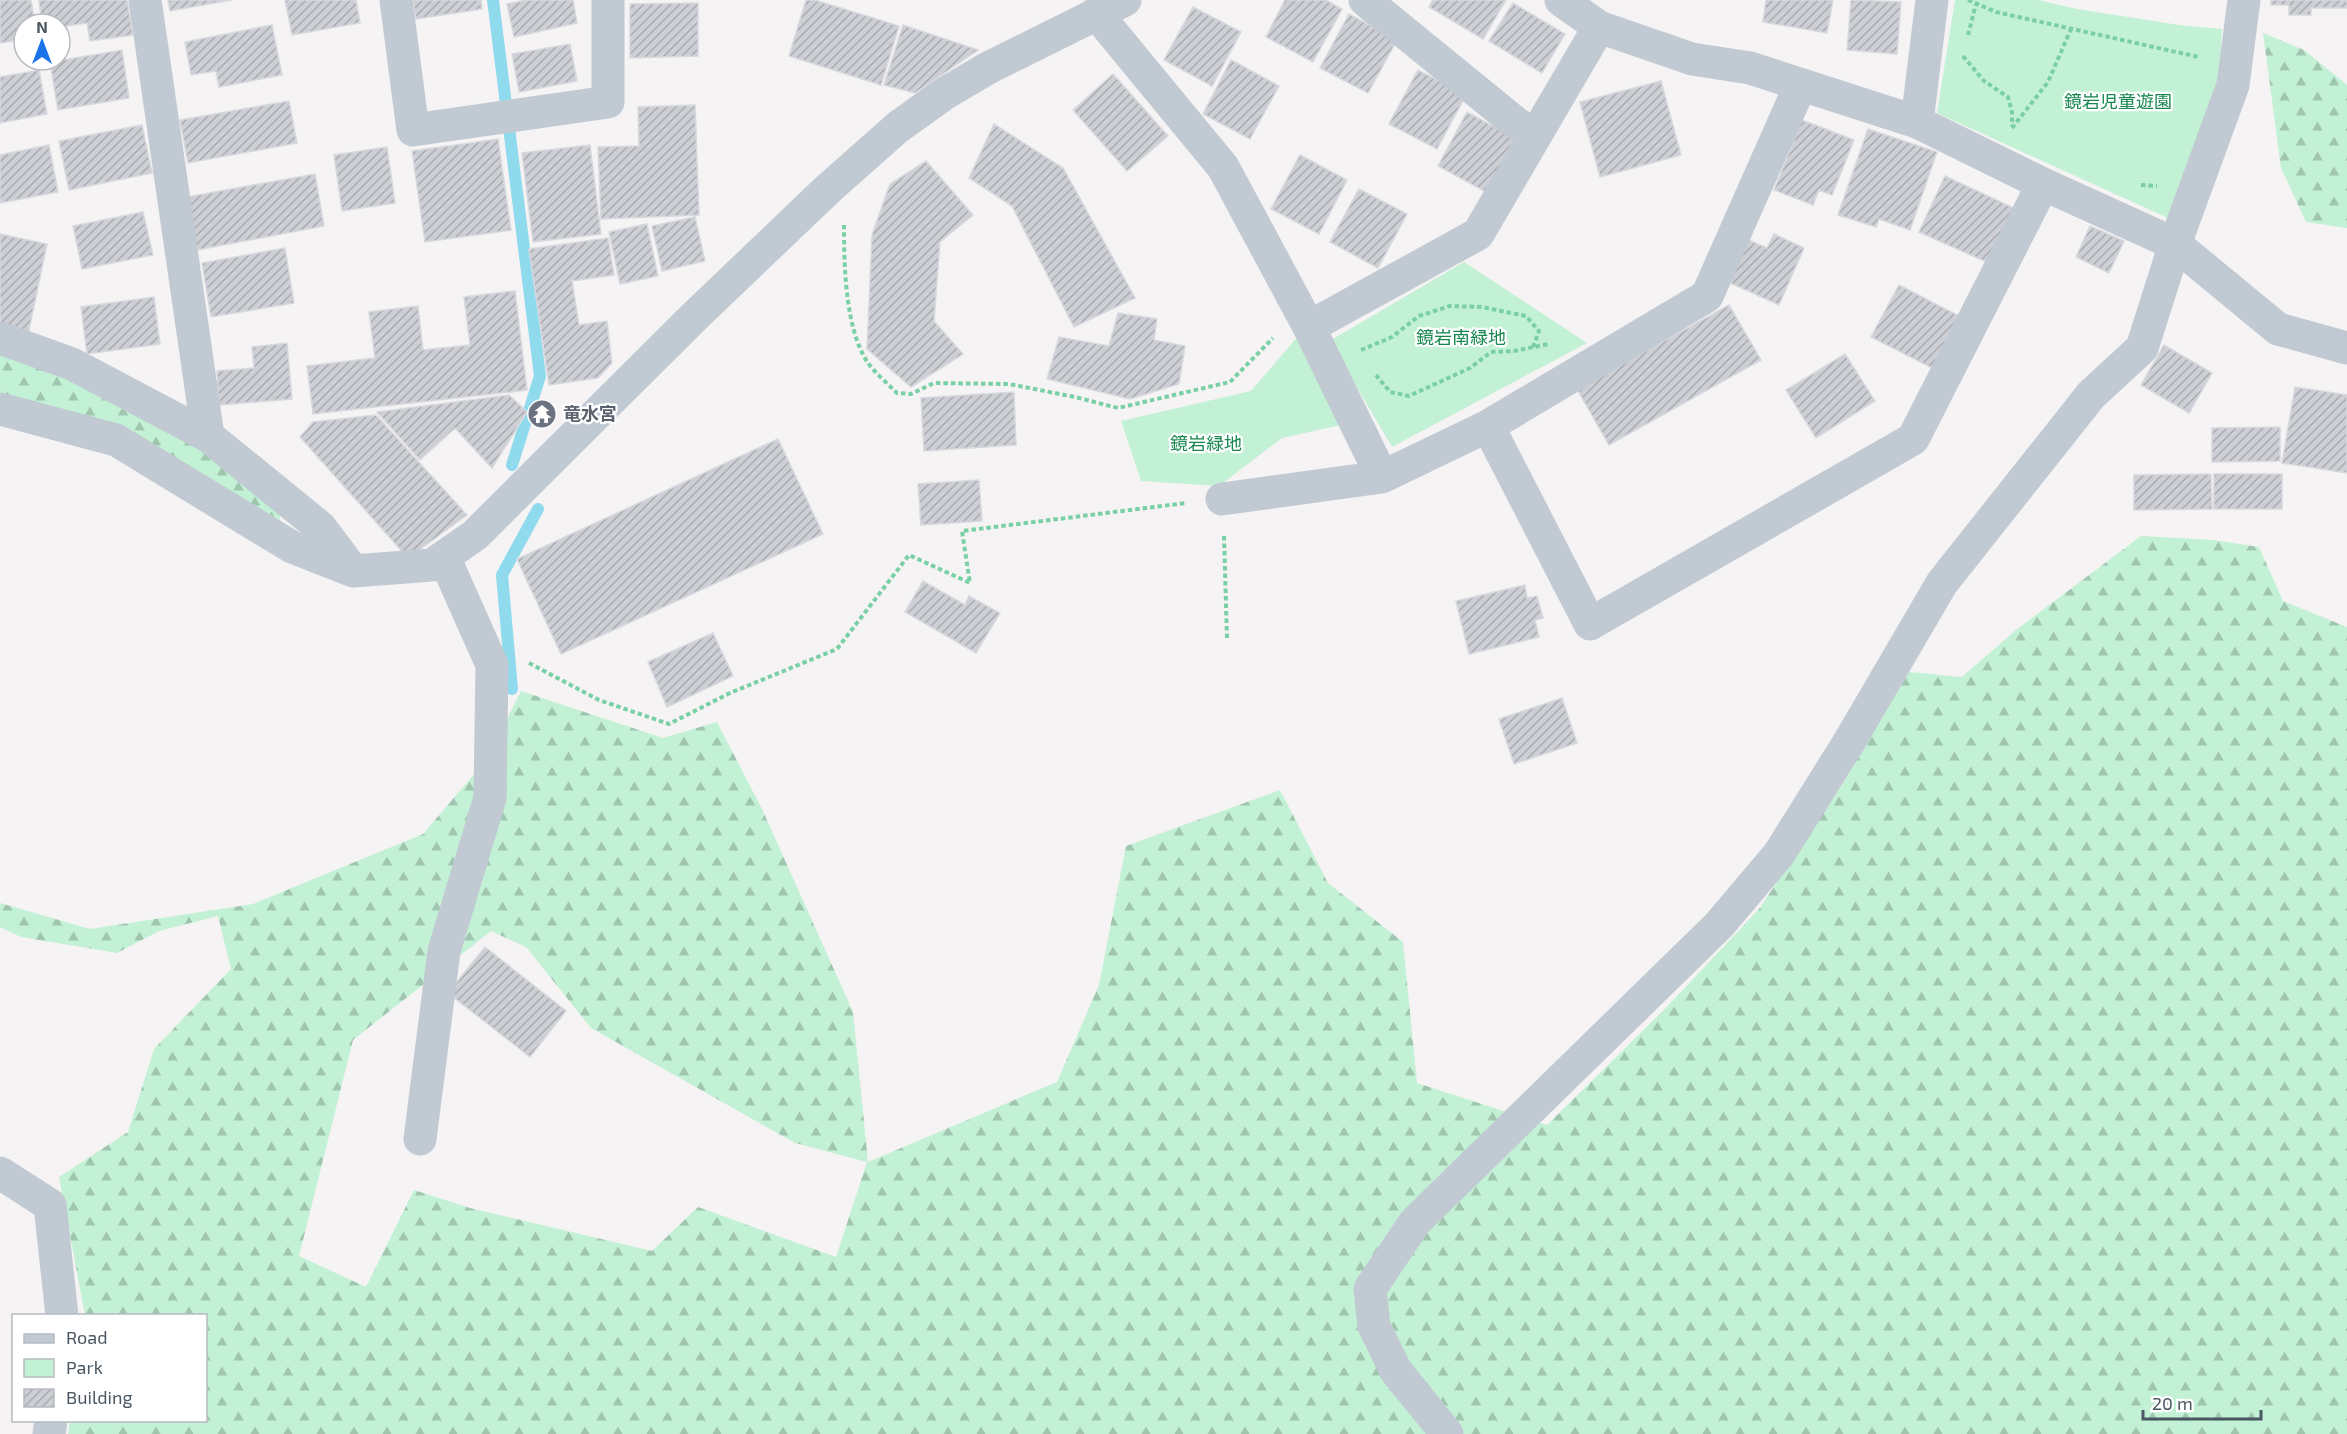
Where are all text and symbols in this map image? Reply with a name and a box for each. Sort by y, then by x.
north arrow [12,12,72,72]
text: N [36,17,48,36]
park label: 鏡岩児童遊園 [2064,90,2172,112]
park label: 鏡岩南緑地 [1416,326,1506,348]
temple icon: 竜水宮 [526,398,558,430]
place label: 竜水宮 [563,402,617,424]
park label: 鏡岩緑地 [1170,432,1242,454]
legend [12,1314,207,1422]
text: Road [66,1326,107,1348]
text: Park [66,1356,103,1378]
scale bar [2143,1383,2262,1421]
text: Building [66,1386,133,1408]
text: 20 m [2152,1392,2193,1414]

